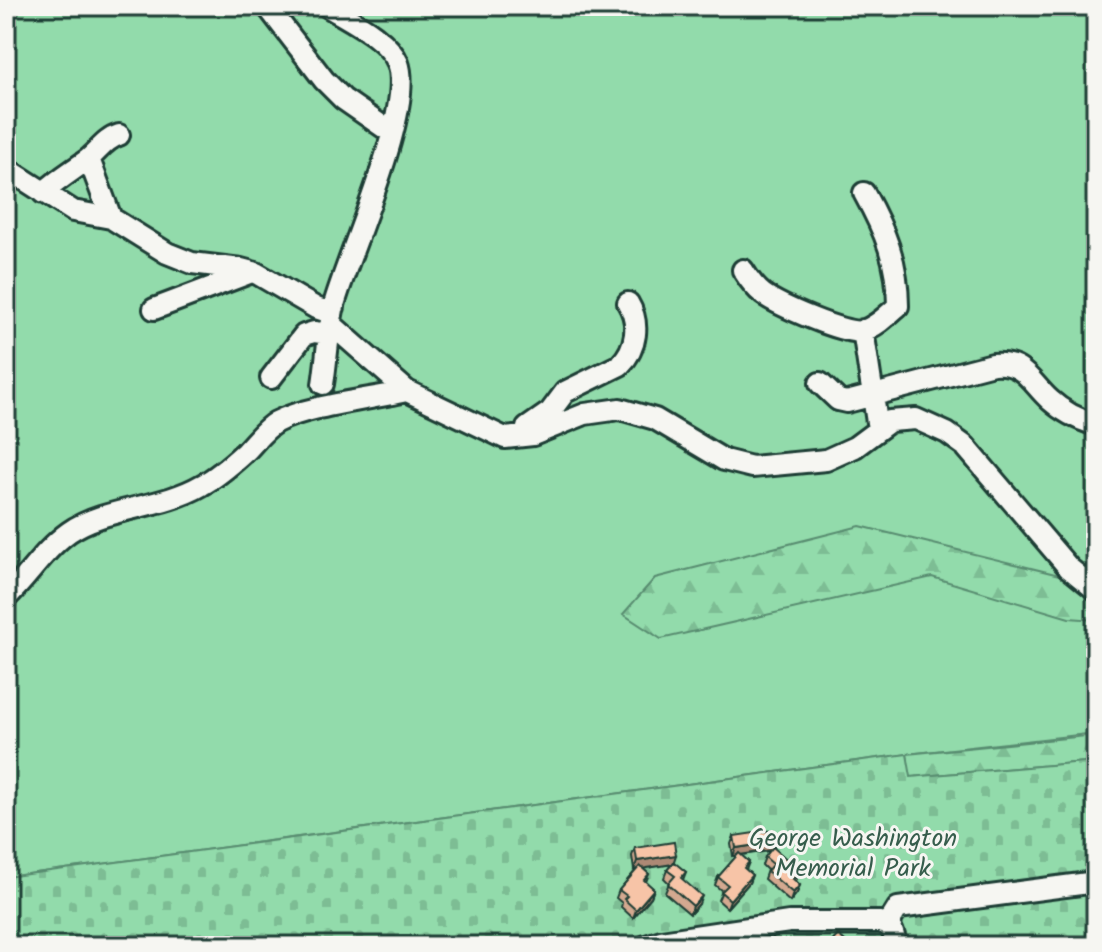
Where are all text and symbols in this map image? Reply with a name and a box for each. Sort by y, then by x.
park label: George Washington Memorial Park [749,818,957,890]

